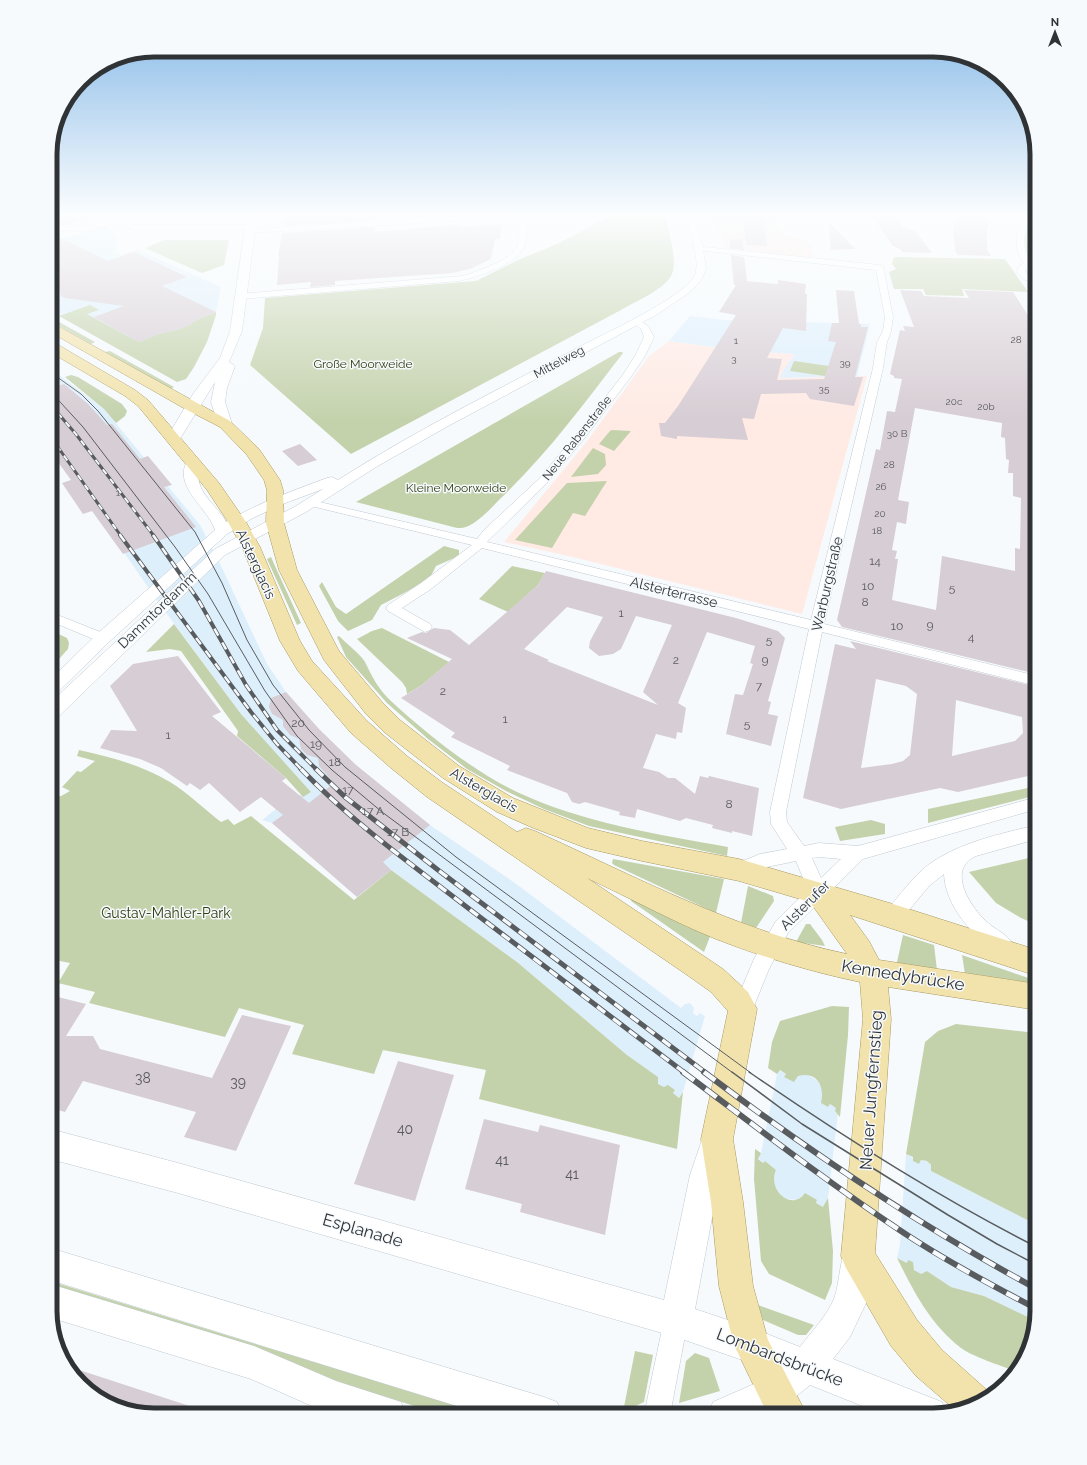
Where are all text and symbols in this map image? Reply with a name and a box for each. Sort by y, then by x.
north arrow [1035,12,1075,52]
text: N [1051,16,1059,29]
house number: 28 [1010,334,1022,345]
house number: 1 [734,335,739,346]
street label: Mittelweg [531,343,587,381]
house number: 3 [731,353,737,364]
park label: Große Moorweide [313,357,413,371]
house number: 39 [839,357,851,368]
house number: 35 [819,383,830,394]
street label: Neue Rabenstraße [540,393,614,483]
house number: 20c [946,396,963,407]
house number: 20b [977,401,995,412]
house number: 30 B [887,428,908,439]
house number: 28 [883,459,895,470]
park label: Kleine Moorweide [406,481,506,495]
house number: 26 [875,481,887,492]
house number: 1 [116,487,121,498]
house number: 20 [874,508,886,519]
house number: 18 [872,525,882,536]
street label: Alsterglacis [233,527,279,602]
street label: Warburgstraße [808,535,846,633]
house number: 14 [869,554,881,568]
street label: Dammtordamm [114,568,200,652]
street label: Alsterterrasse [629,573,719,611]
house number: 10 [862,579,874,593]
house number: 5 [949,581,956,595]
house number: 8 [861,595,869,609]
house number: 1 [618,606,624,620]
house number: 9 [926,618,934,632]
house number: 10 [891,619,903,633]
house number: 4 [968,630,975,644]
house number: 5 [766,633,773,647]
house number: 2 [673,653,679,667]
house number: 9 [761,653,769,667]
house number: 7 [756,679,763,693]
house number: 2 [440,684,446,698]
house number: 1 [502,712,508,726]
house number: 20 [291,716,305,730]
house number: 5 [744,717,751,731]
house number: 1 [165,728,171,742]
house number: 19 [310,737,322,751]
house number: 18 [329,755,341,769]
street label: Alsterglacis [447,764,521,816]
house number: 17 [342,783,354,797]
house number: 8 [725,797,733,811]
house number: 17 A [362,804,384,818]
house number: 17 B [387,825,409,839]
street label: Alsterufer [777,877,833,933]
park label: Gustav-Mahler-Park [101,905,231,921]
street label: Kennedybrücke [840,955,966,995]
street label: Neuer Jungfernstieg [855,1009,887,1171]
house number: 38 [135,1070,151,1086]
house number: 39 [230,1074,246,1090]
house number: 40 [397,1121,413,1137]
house number: 41 [495,1152,509,1168]
house number: 41 [565,1166,579,1182]
street label: Esplanade [321,1209,405,1251]
street label: Lombardsbrücke [714,1324,846,1390]

